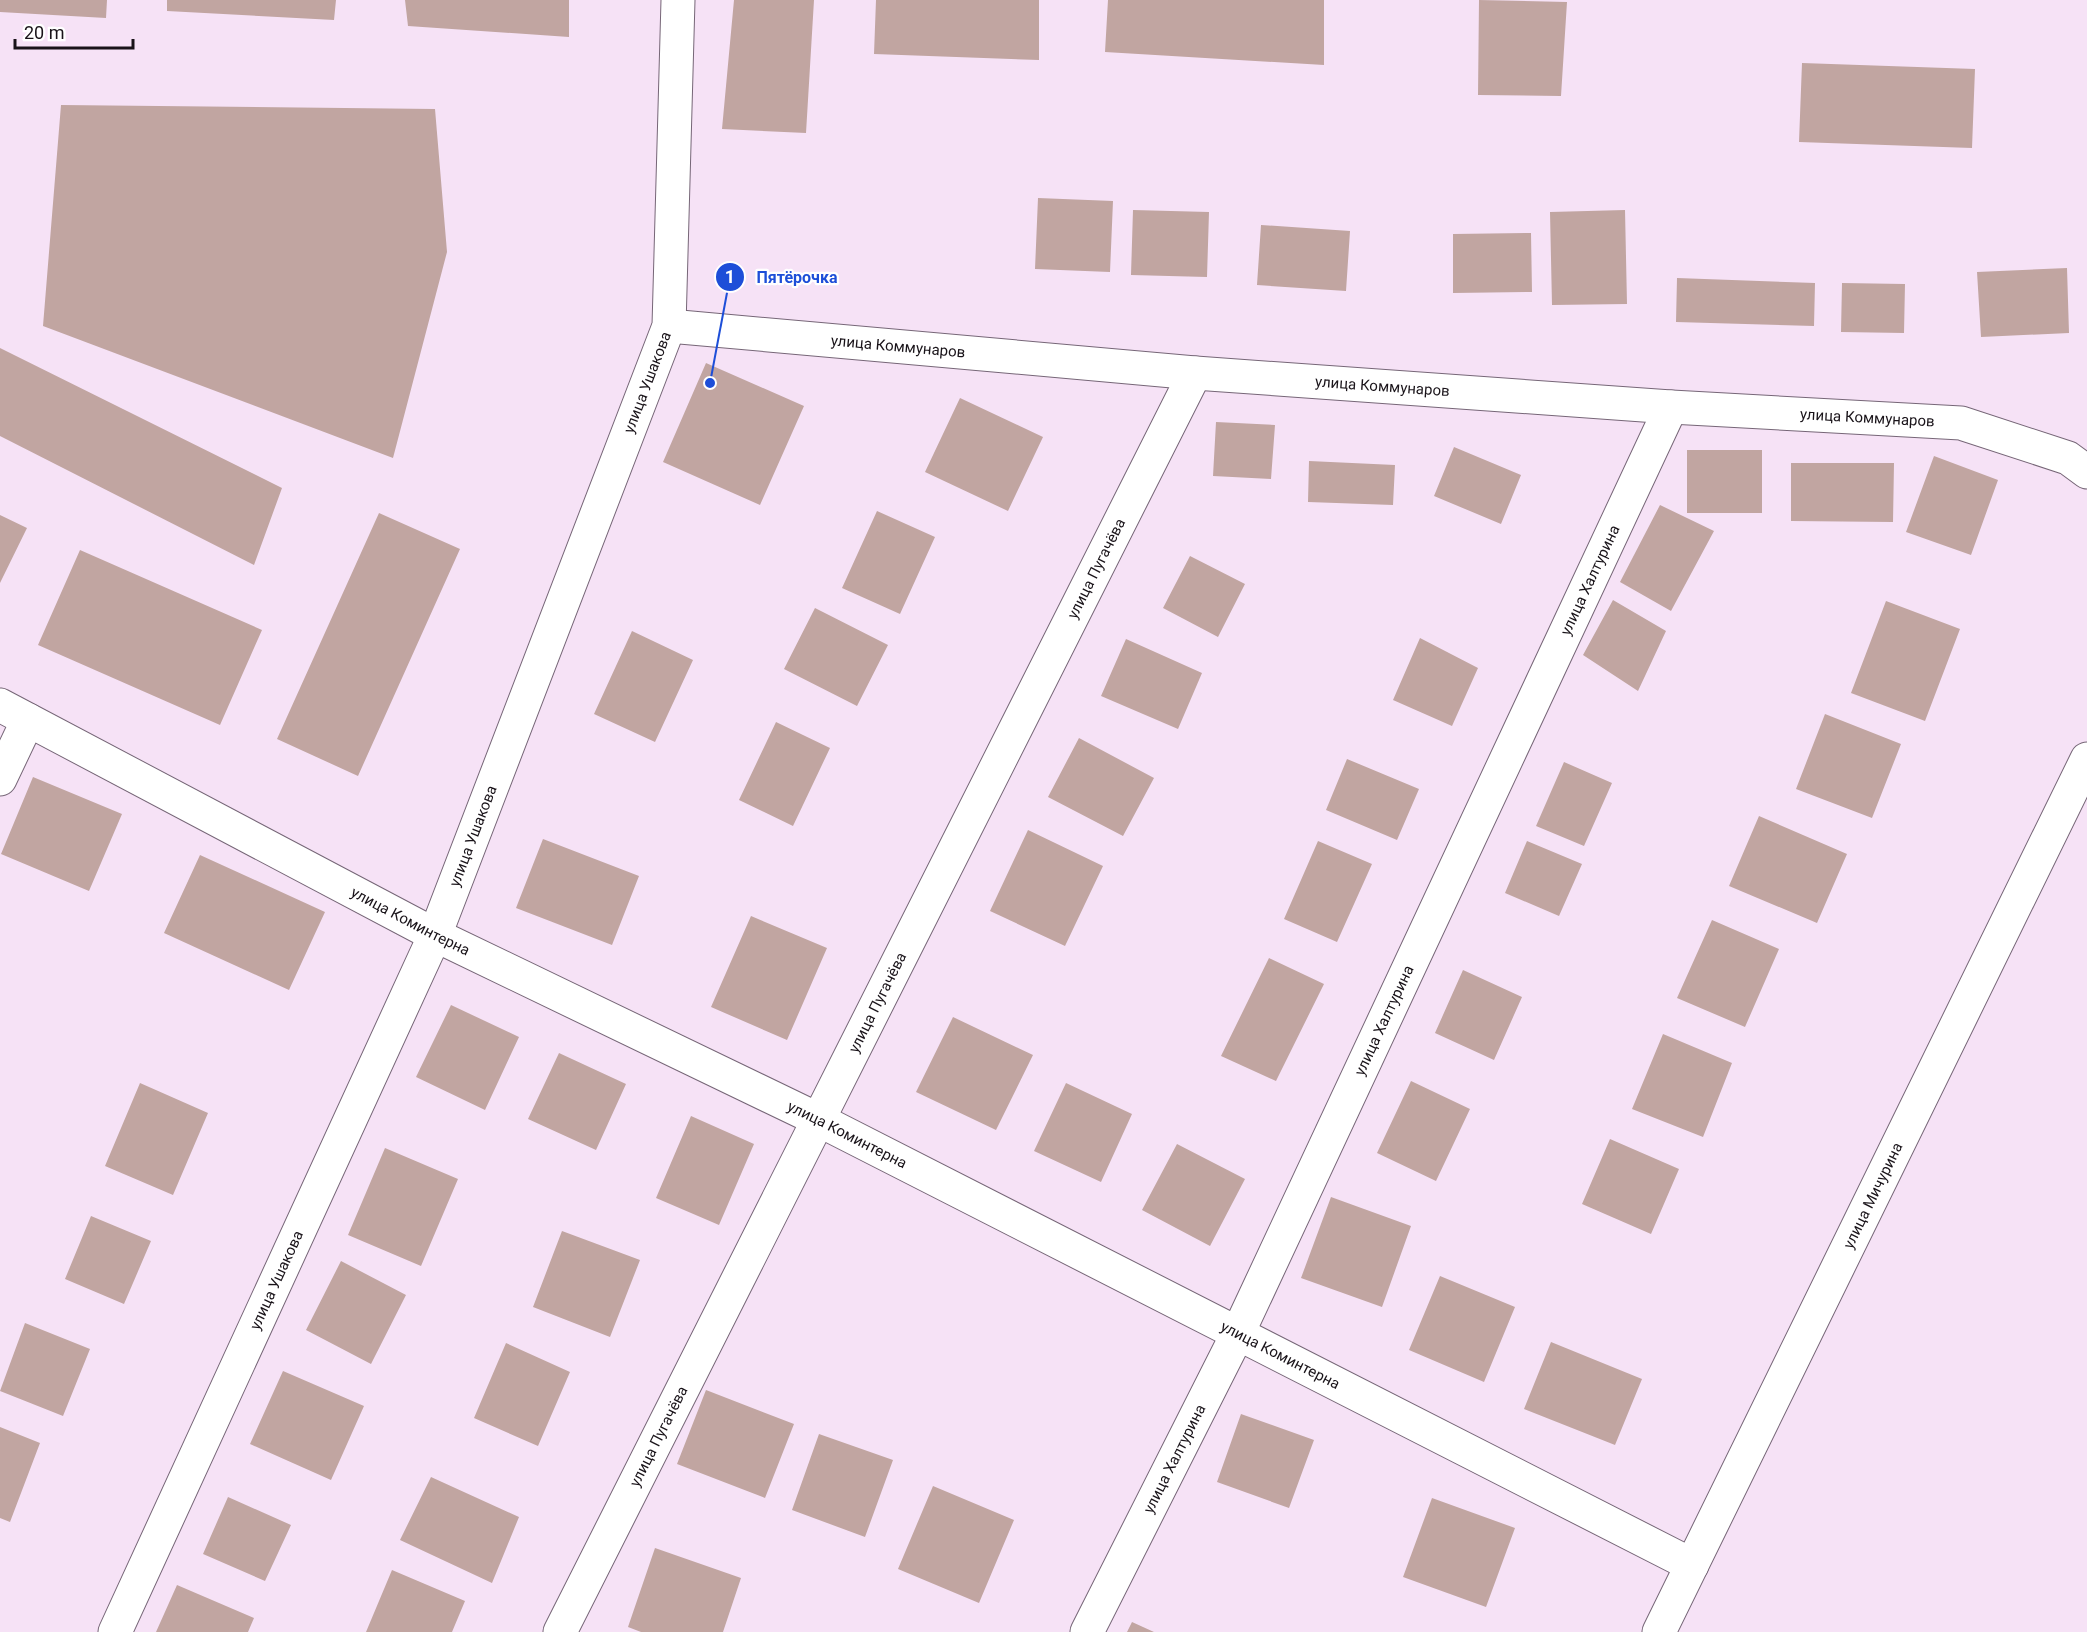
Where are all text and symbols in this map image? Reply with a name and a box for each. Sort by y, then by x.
scale bar [15,12,134,50]
text: 20 m [24,22,64,43]
callout: Пятёрочка [715,260,850,294]
text: 1 [725,266,735,287]
text: Пятёрочка [757,268,838,287]
street label: улица Ушакова [620,329,675,436]
street label: улица Коммунаров [830,332,966,361]
street label: улица Коммунаров [1315,373,1450,400]
street label: улица Коммунаров [1800,405,1935,431]
street label: улица Пугачёва [1064,515,1129,622]
street label: улица Халтурина [1557,522,1623,638]
street label: улица Ушакова [445,783,501,889]
street label: улица Коминтерна [348,883,473,959]
street label: улица Пугачёва [845,949,910,1056]
street label: улица Халтурина [1351,962,1418,1078]
street label: улица Коминтерна [785,1097,910,1172]
street label: улица Мичурина [1839,1140,1907,1252]
street label: улица Ушакова [246,1228,307,1333]
street label: улица Коминтерна [1218,1317,1343,1393]
street label: улица Пугачёва [626,1383,691,1490]
street label: улица Халтурина [1139,1401,1209,1516]

